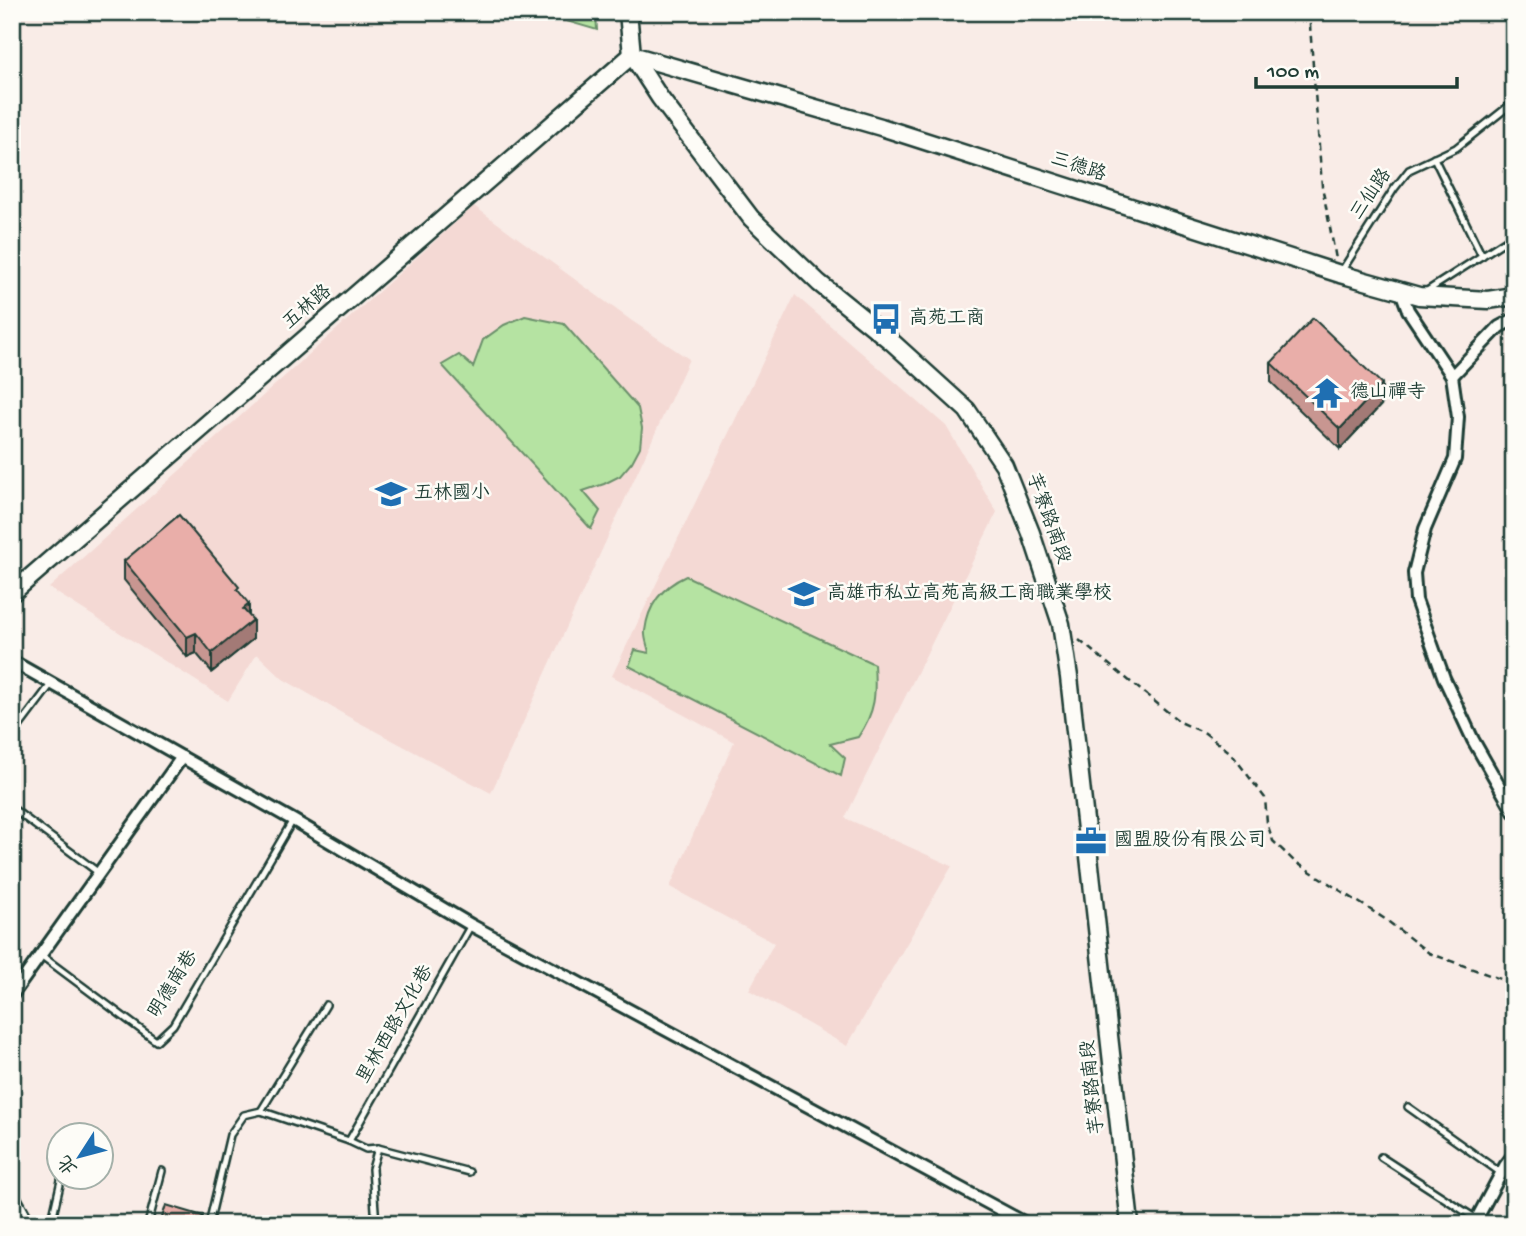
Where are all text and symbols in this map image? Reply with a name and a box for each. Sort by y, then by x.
scale bar [1256,46,1458,90]
text: 100 m [1266,61,1319,86]
street label: 三德路 [1047,147,1109,188]
street label: 三仙路 [1346,164,1397,225]
street label: 五林路 [278,280,337,335]
bus stop icon: 高苑工商 [869,302,903,336]
place label: 高苑工商 [909,307,985,331]
temple icon: 德山禪寺 [1310,376,1344,410]
place label: 德山禪寺 [1350,381,1426,405]
street label: 芋寮路南段 [1020,470,1075,568]
school or university icon: 五林國小 [374,477,408,511]
place label: 五林國小 [414,482,490,506]
school or university icon: 高雄市私立高苑高級工商職業學校 [787,577,821,611]
place label: 高雄市私立高苑高級工商職業學校 [827,582,1112,606]
office icon: 國盟股份有限公司 [1074,824,1108,858]
place label: 國盟股份有限公司 [1114,829,1266,853]
street label: 明德南巷 [143,946,204,1023]
street label: 里林西路文化巷 [352,961,439,1088]
street label: 芋寮路南段 [1077,1039,1110,1136]
north arrow [46,1120,116,1190]
text: 北 [54,1149,84,1178]

